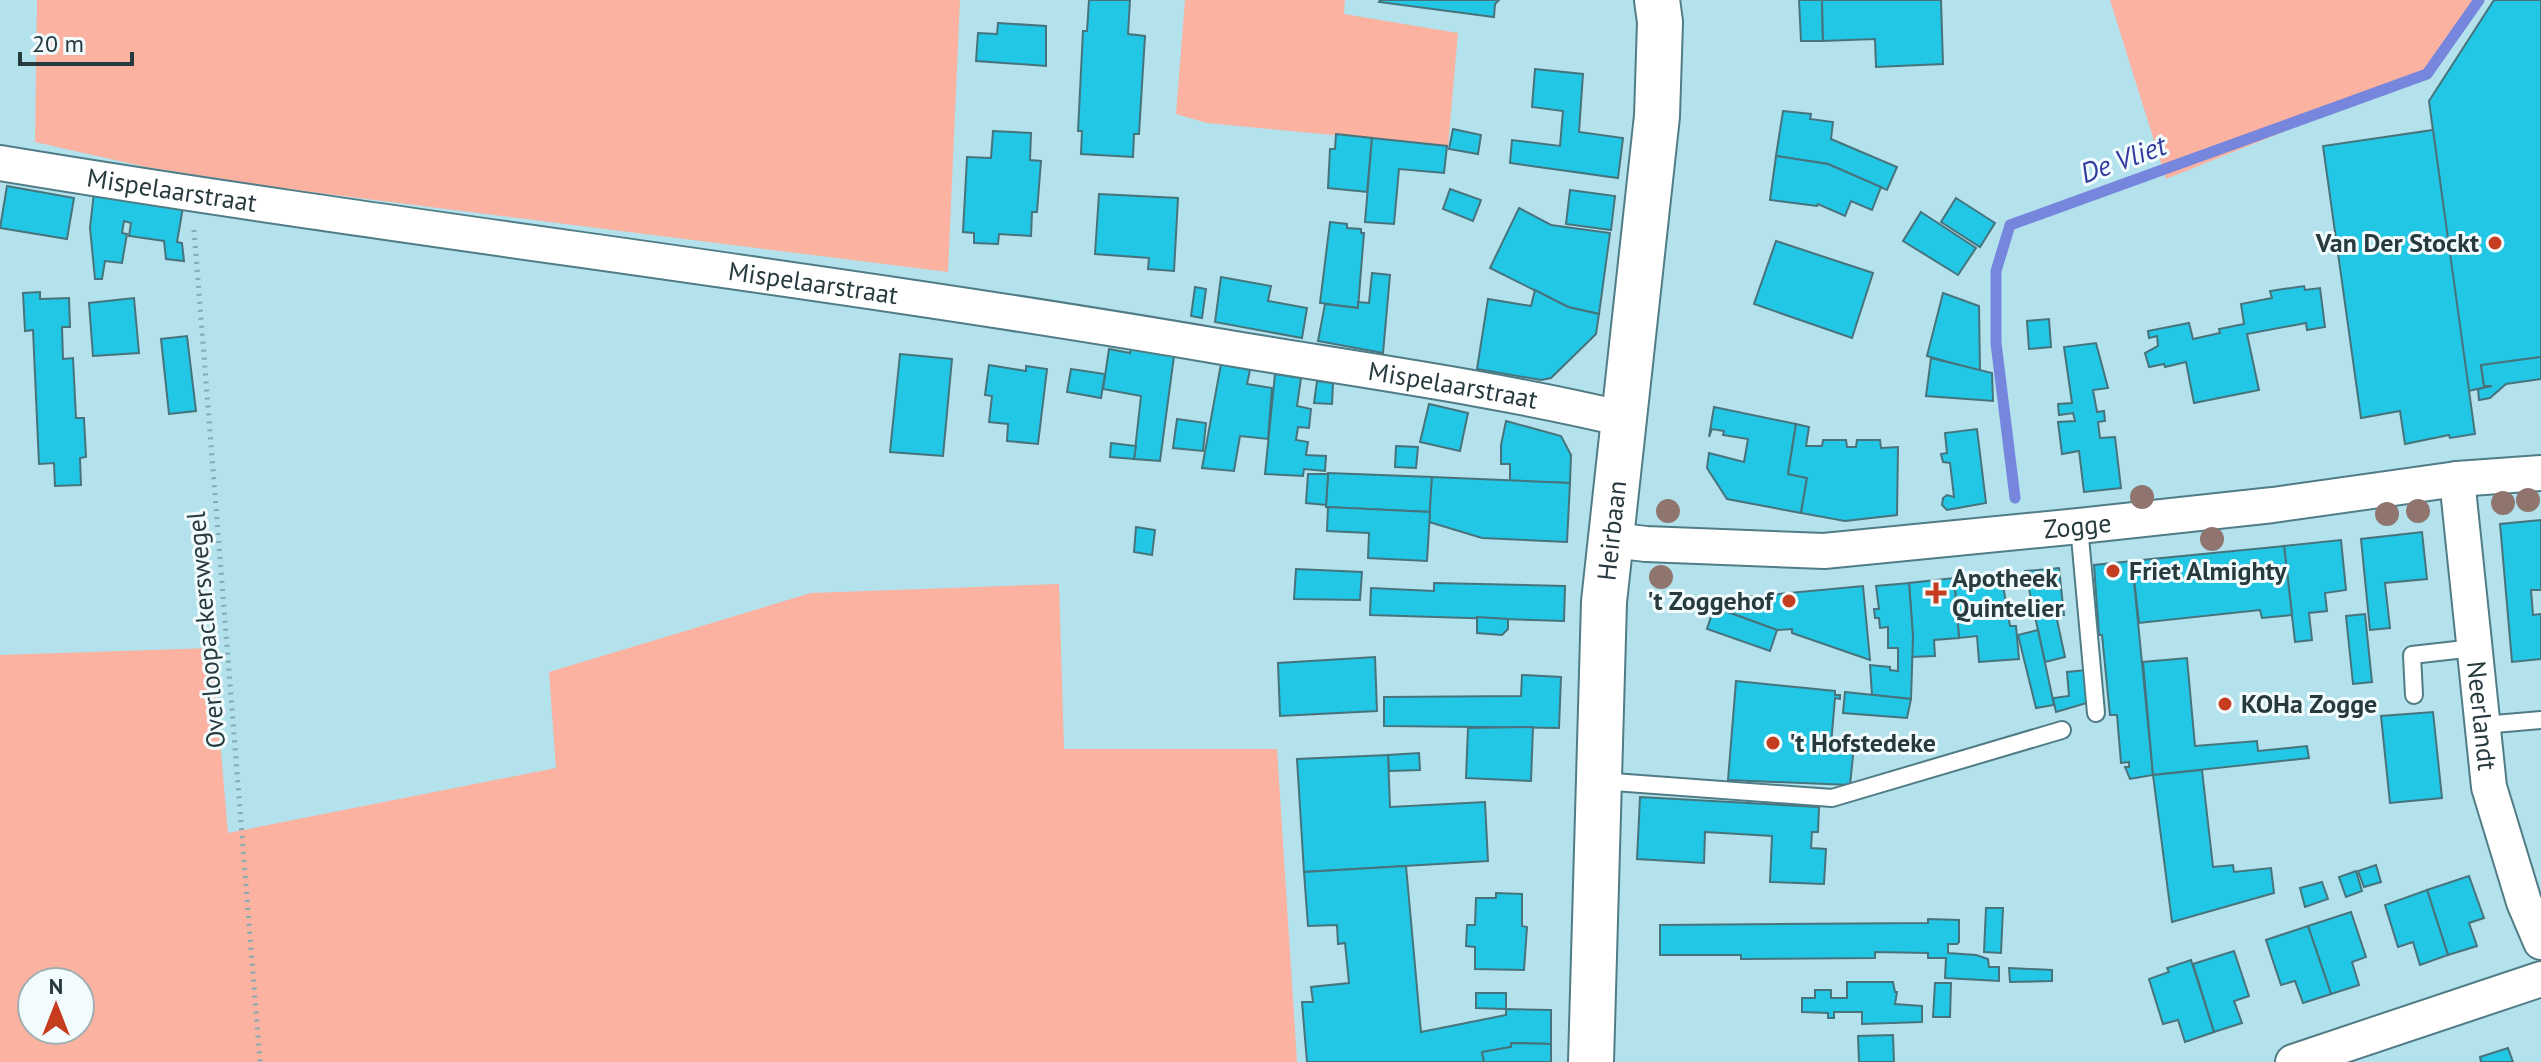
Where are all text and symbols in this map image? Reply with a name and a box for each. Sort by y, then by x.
scale bar [20,16,132,66]
text: 20 m [32,28,84,59]
water label: De Vliet [2075,126,2172,191]
street label: Mispelaarstraat [85,160,259,219]
place label: Van Der Stockt [2315,226,2479,259]
marker: Van Der Stockt [2486,234,2504,252]
street label: Mispelaarstraat [726,254,901,311]
street label: Mispelaarstraat [1366,354,1541,416]
street label: Heirbaan [1589,479,1633,582]
street label: Zogge [2042,506,2113,545]
street label: Overloopackerswegel [179,510,232,750]
place label: Friet Almighty [2129,554,2287,587]
place label: Apotheek Quintelier [1952,561,2065,624]
marker: Friet Almighty [2104,562,2122,580]
place label: 't Zoggehof [1647,584,1775,617]
marker: Apotheek Quintelier [1927,584,1945,602]
marker: 't Zoggehof [1780,592,1798,610]
street label: Neerlandt [2460,659,2504,772]
place label: KOHa Zogge [2241,687,2377,720]
marker: KOHa Zogge [2216,695,2234,713]
place label: 't Hofstedeke [1789,726,1936,759]
marker: 't Hofstedeke [1764,734,1782,752]
north arrow [16,966,96,1046]
text: N [49,972,63,1000]

